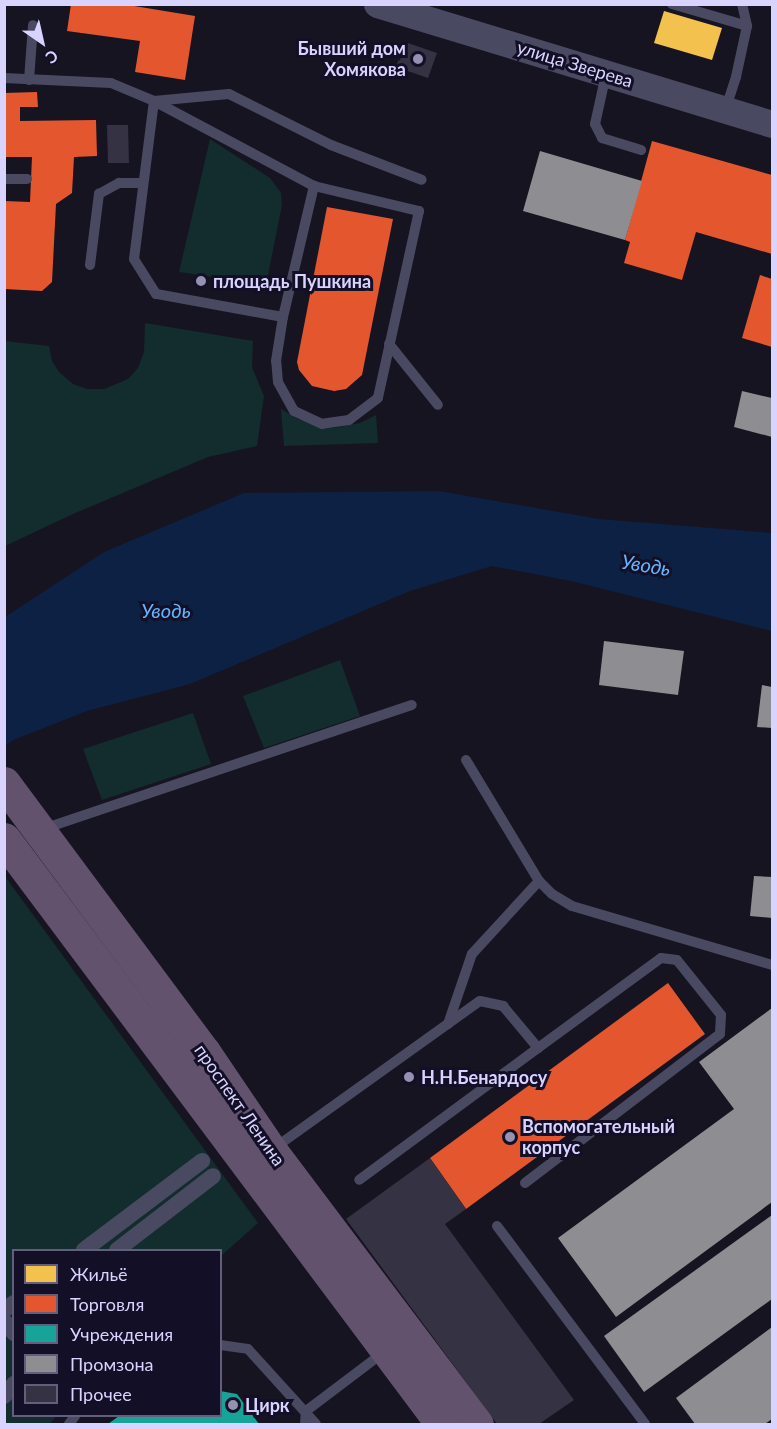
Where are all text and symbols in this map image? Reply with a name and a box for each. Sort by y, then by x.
north arrow [12,12,72,72]
street label: улица Зверева [515,36,635,92]
place label: Бывший дом Хомякова [298,38,406,80]
text: С [43,46,62,68]
marker: Бывший дом Хомякова [411,52,425,66]
place label: площадь Пушкина [213,270,371,292]
marker: площадь Пушкина [194,274,208,288]
water label: Уводь [620,549,672,581]
water label: Уводь [141,598,191,622]
street label: проспект Ленина [190,1040,290,1170]
place label: Н.Н.Бенардосу [421,1066,547,1088]
marker: Н.Н.Бенардосу [402,1070,416,1084]
place label: Вспомогательный корпус [522,1116,675,1158]
marker: Вспомогательный корпус [503,1130,517,1144]
legend [12,1249,222,1417]
text: Жильё [70,1263,128,1285]
text: Торговля [70,1293,144,1315]
text: Учреждения [70,1323,173,1345]
text: Промзона [70,1353,153,1375]
text: Прочее [70,1383,132,1405]
place label: Цирк [245,1394,290,1416]
marker: Цирк [226,1398,240,1412]

